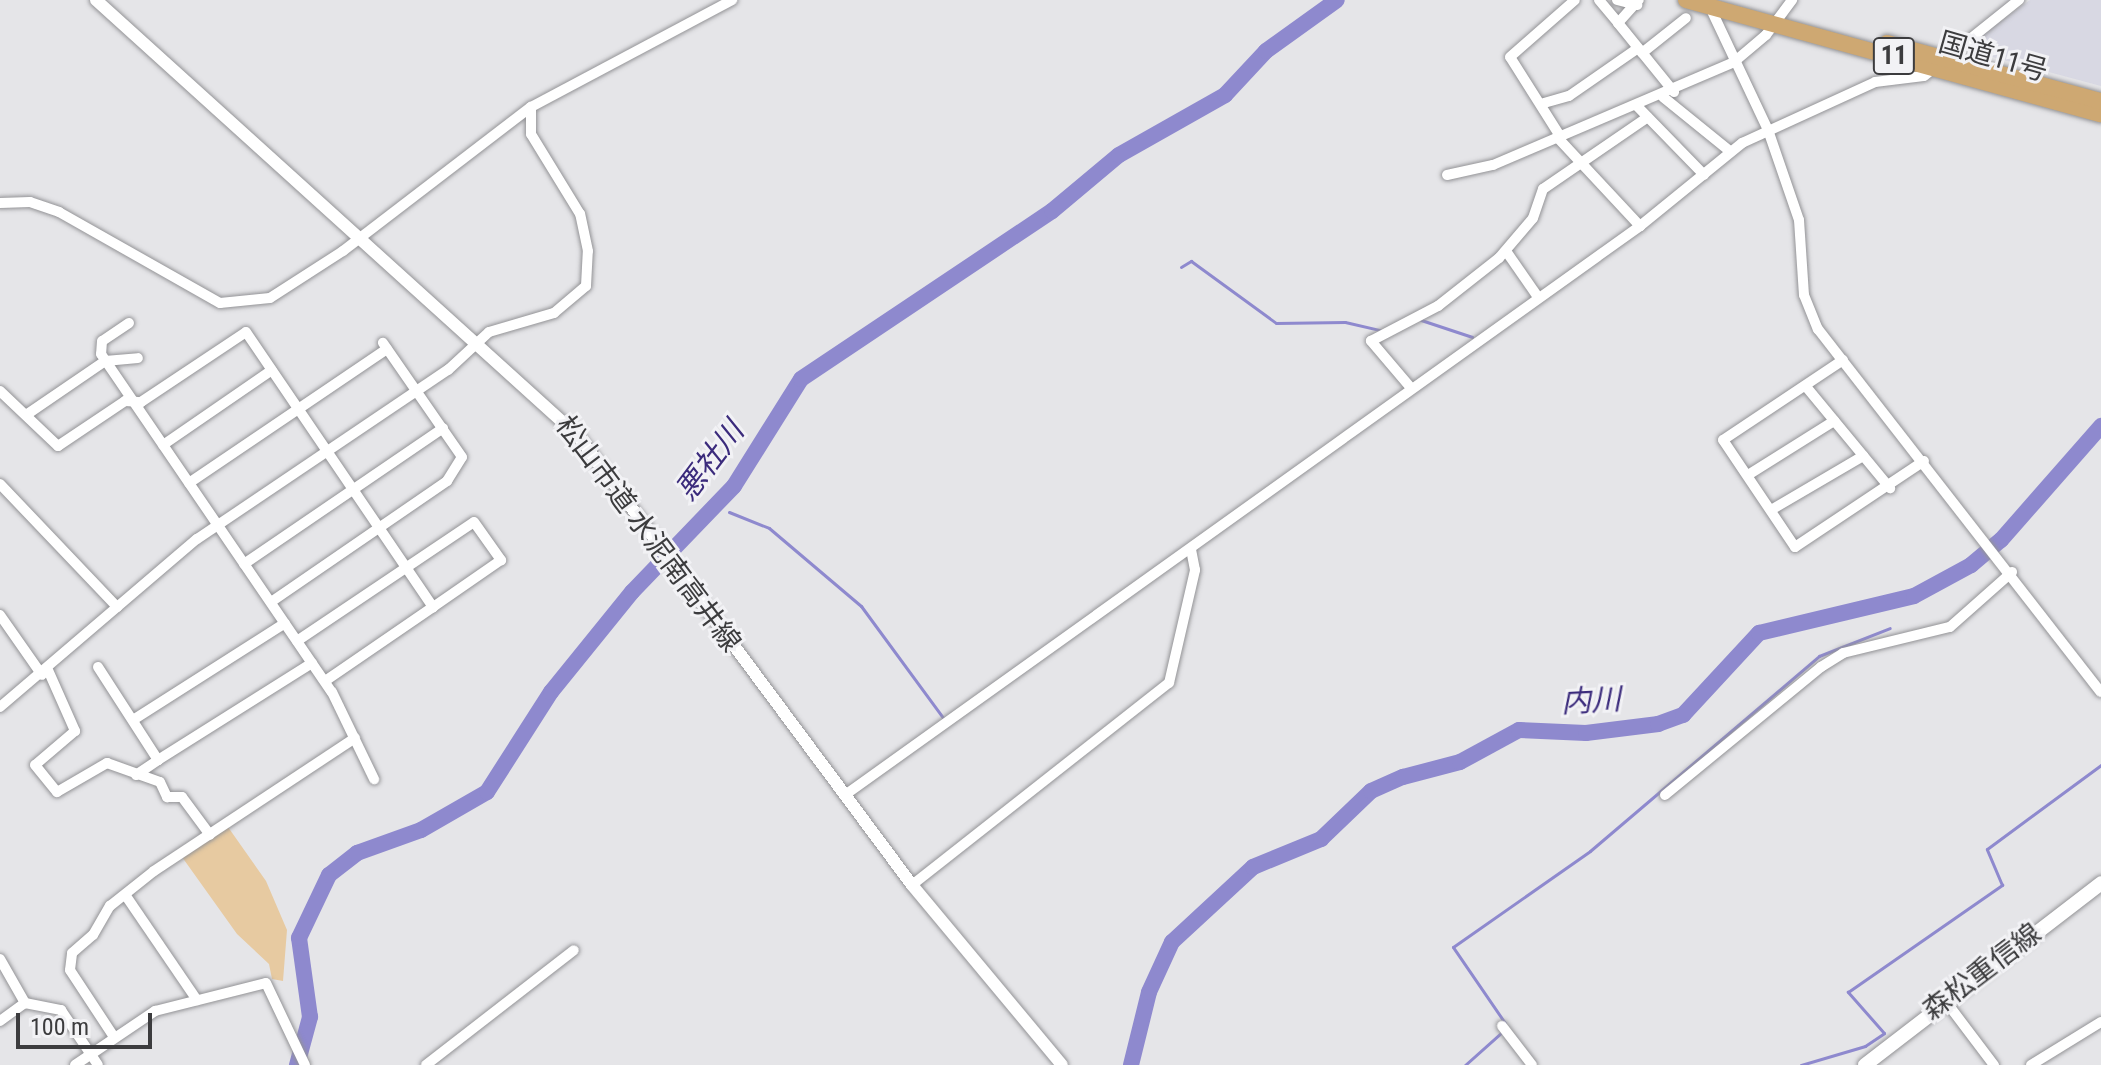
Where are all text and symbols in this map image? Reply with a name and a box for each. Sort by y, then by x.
street label: 国道11号 [1935,25,2051,89]
road number: 11 [1872,34,1916,78]
street label: 松山市道 水泥南高井線 [548,410,748,658]
water label: 悪社川 [669,414,751,508]
water label: 内川 [1560,681,1622,721]
street label: 森松重信線 [1916,916,2048,1028]
scale bar [20,997,156,1047]
text: 100 m [30,1013,89,1041]

